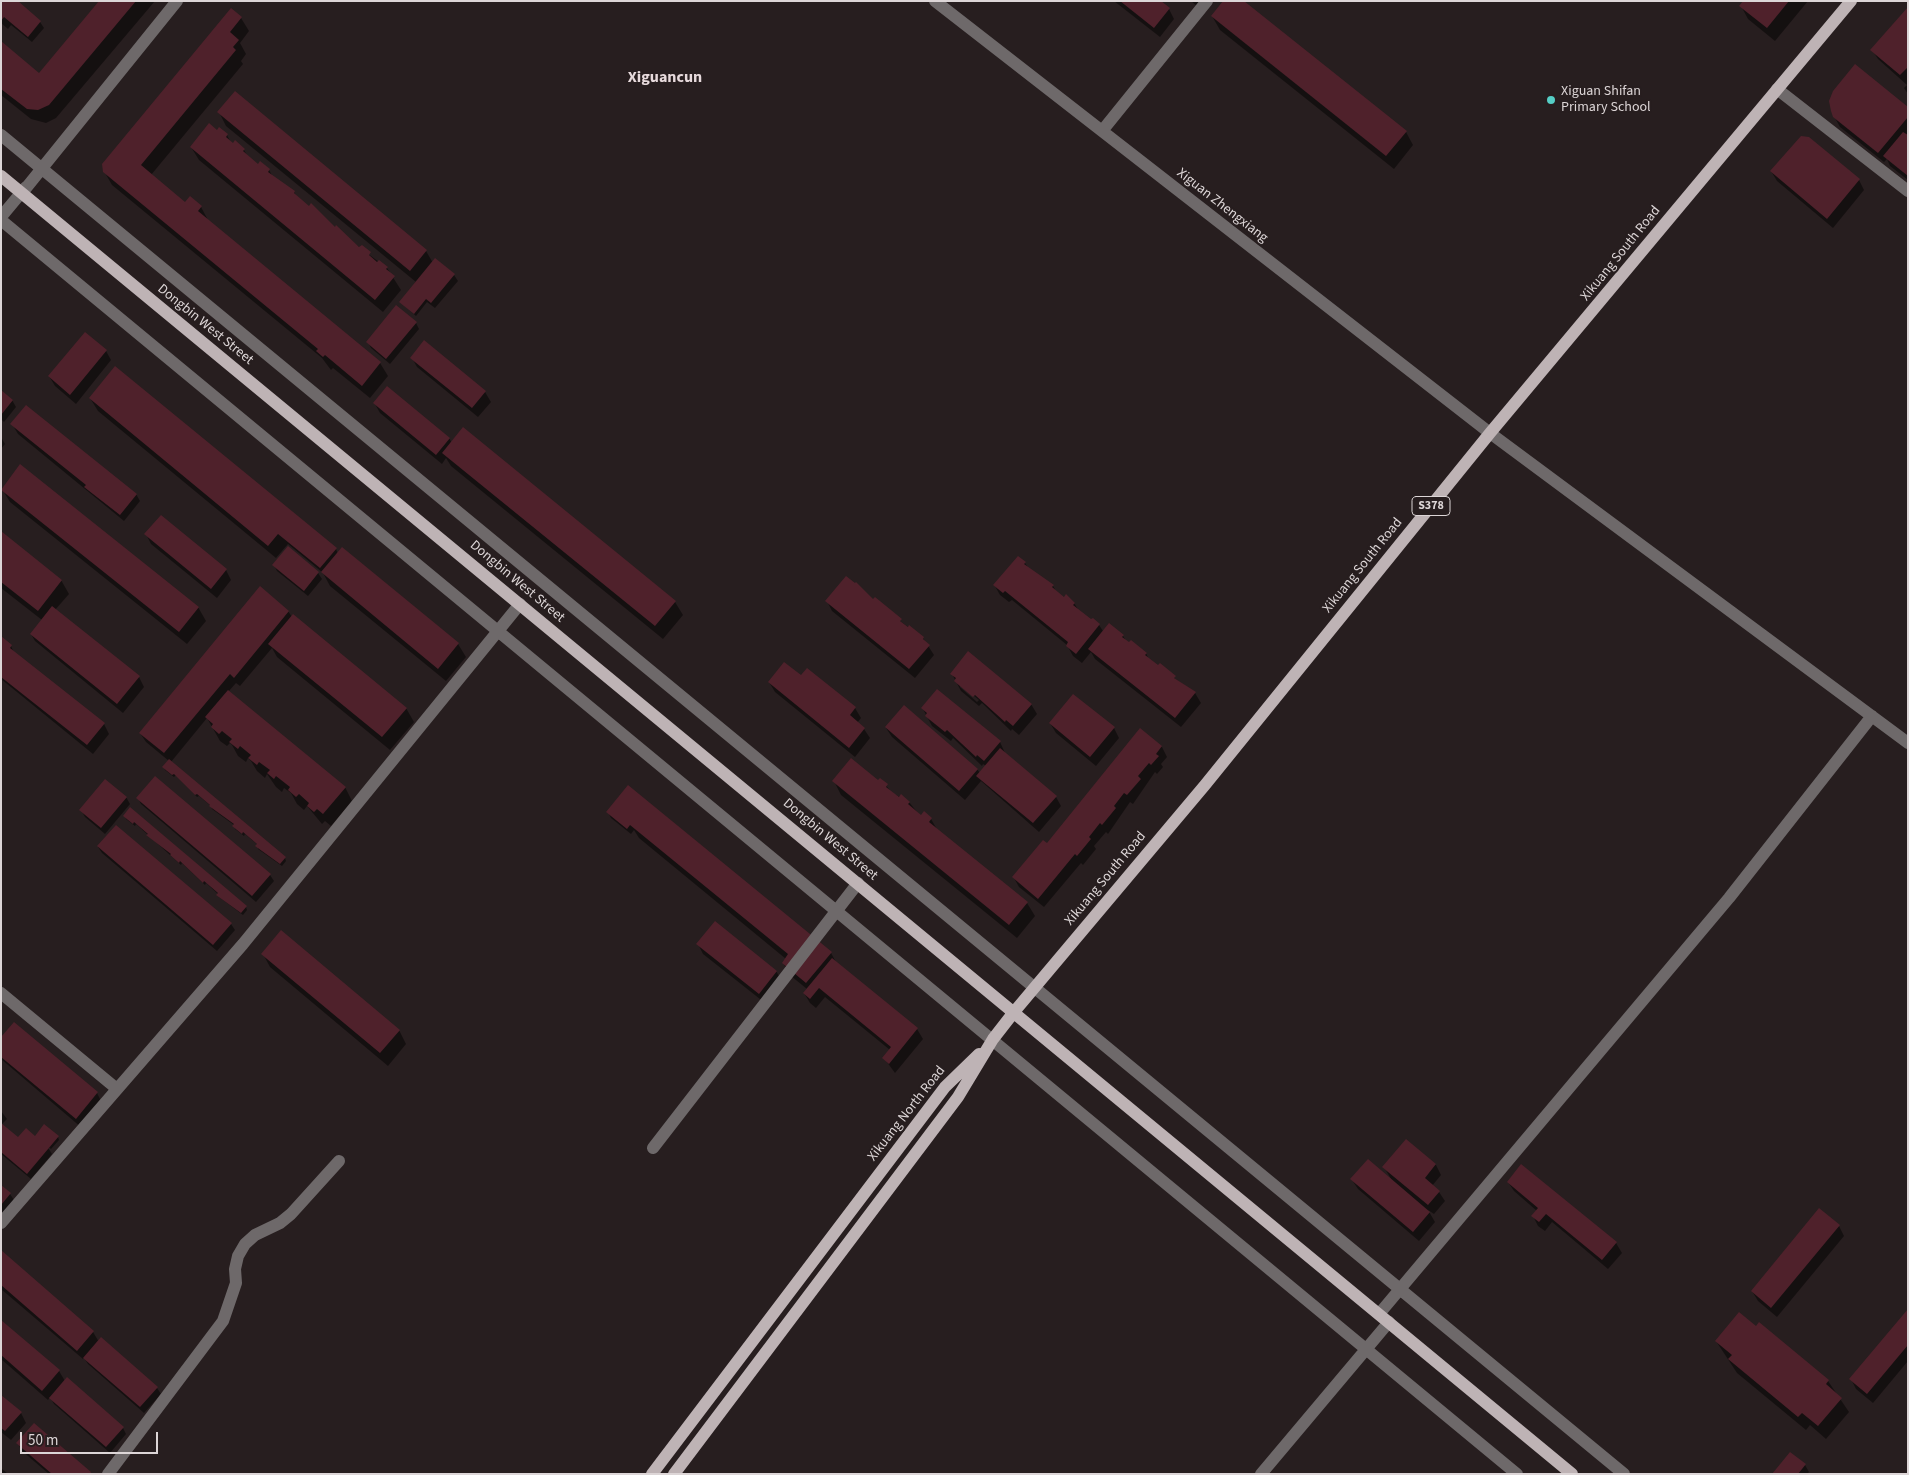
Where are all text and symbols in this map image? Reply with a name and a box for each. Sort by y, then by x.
district label: Xiguancun [628,68,702,88]
place label: Xiguan Shifan Primary School [1561,84,1651,116]
marker: Xiguan Shifan Primary School [1545,94,1557,106]
street label: Xiguan Zhengxiang [1173,165,1271,247]
street label: Xikuang South Road [1578,203,1664,305]
street label: Dongbin West Street [154,281,256,369]
road number: S378 [1412,496,1450,516]
street label: Xikuang South Road [1320,515,1406,617]
street label: Dongbin West Street [466,537,568,627]
street label: Dongbin West Street [779,795,881,885]
street label: Xikuang South Road [1062,829,1150,929]
street label: Xikuang North Road [865,1063,949,1165]
scale bar [22,1422,160,1454]
text: 50 m [28,1430,58,1451]

